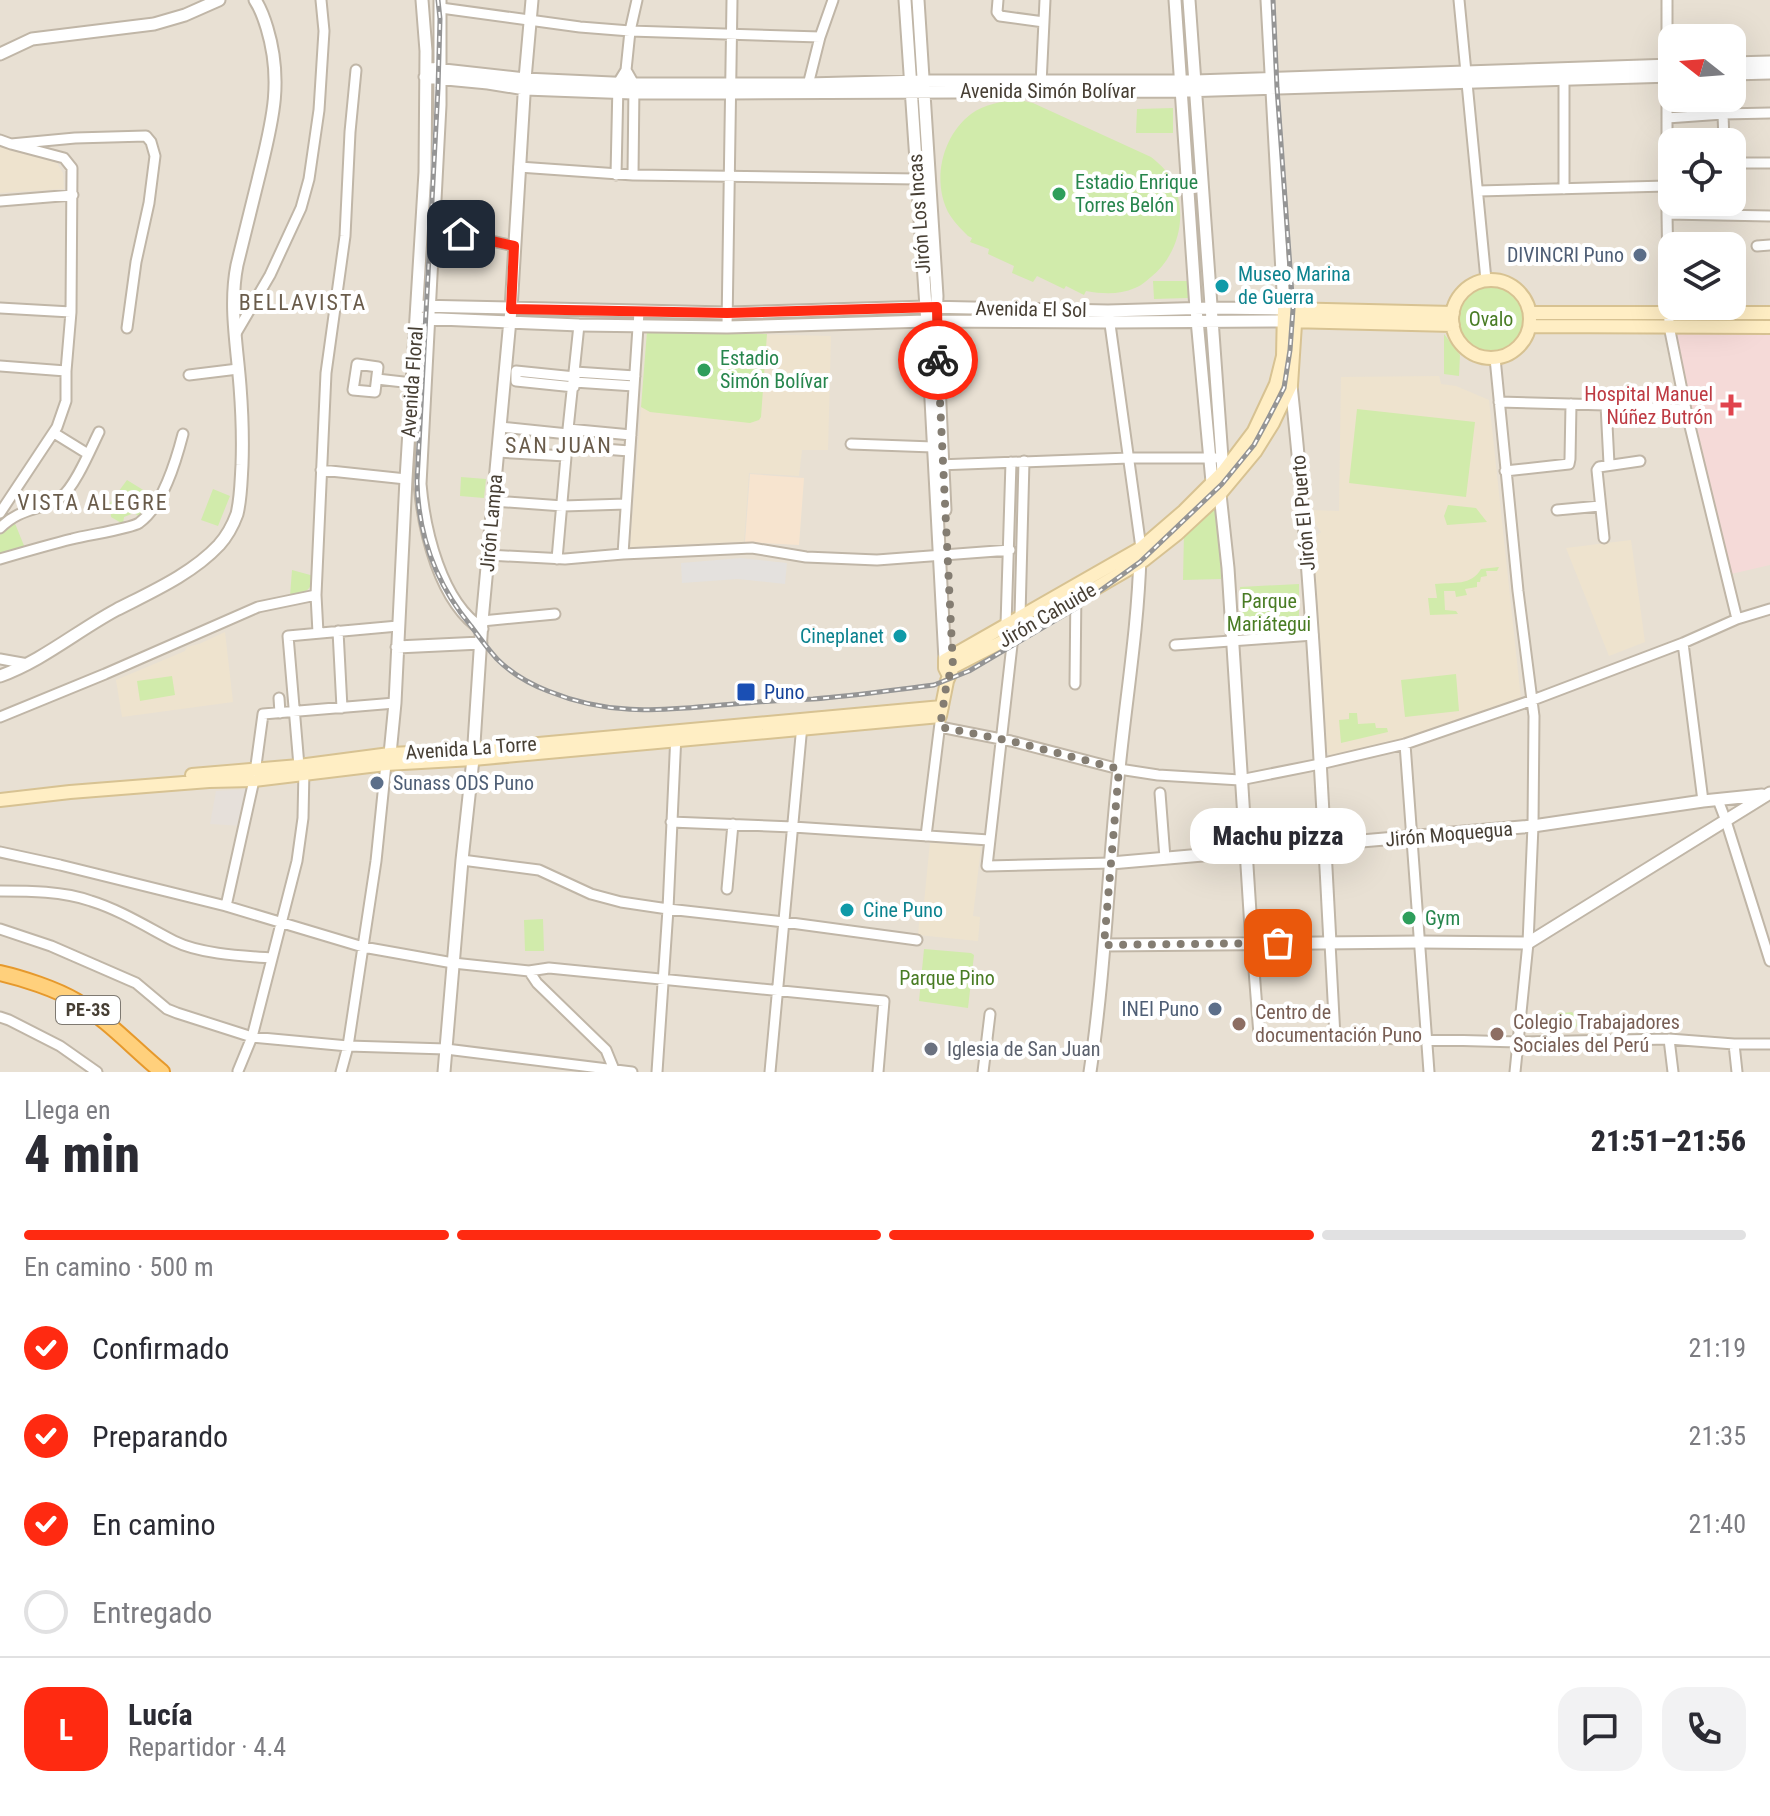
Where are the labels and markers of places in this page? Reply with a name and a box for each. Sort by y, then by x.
place label: Estadio Enrique Torres Belón [1075,170,1198,217]
marker: Estadio Enrique Torres Belón [1050,185,1068,203]
pin [427,200,495,268]
place label: DIVINCRI Puno [1507,243,1624,267]
marker: DIVINCRI Puno [1631,246,1649,264]
place label: Museo Marina de Guerra [1238,262,1351,309]
marker: Museo Marina de Guerra [1213,277,1231,295]
place label: Estadio Simón Bolívar [720,346,829,393]
marker: Estadio Simón Bolívar [695,361,713,379]
place label: Hospital Manuel Núñez Butrón [1584,382,1713,429]
marker: Hospital Manuel Núñez Butrón [1720,394,1742,416]
place label: Cineplanet [800,624,884,648]
marker: Cineplanet [891,627,909,645]
place label: Puno [764,680,804,704]
marker: Puno [735,681,757,703]
place label: Sunass ODS Puno [393,771,534,795]
marker: Sunass ODS Puno [368,774,386,792]
callout: Machu pizza [1190,807,1366,863]
place label: Cine Puno [863,898,943,922]
marker: Cine Puno [838,901,856,919]
place label: Gym [1425,906,1460,930]
pin [1244,909,1312,977]
marker: Gym [1400,909,1418,927]
place label: INEI Puno [1122,997,1199,1021]
marker: INEI Puno [1206,1000,1224,1018]
place label: Centro de documentación Puno [1255,1000,1422,1047]
place label: Colegio Trabajadores Sociales del Perú [1513,1010,1680,1057]
marker: Centro de documentación Puno [1230,1015,1248,1033]
marker: Colegio Trabajadores Sociales del Perú [1488,1025,1506,1043]
place label: Iglesia de San Juan [947,1037,1100,1061]
marker: Iglesia de San Juan [922,1040,940,1058]

